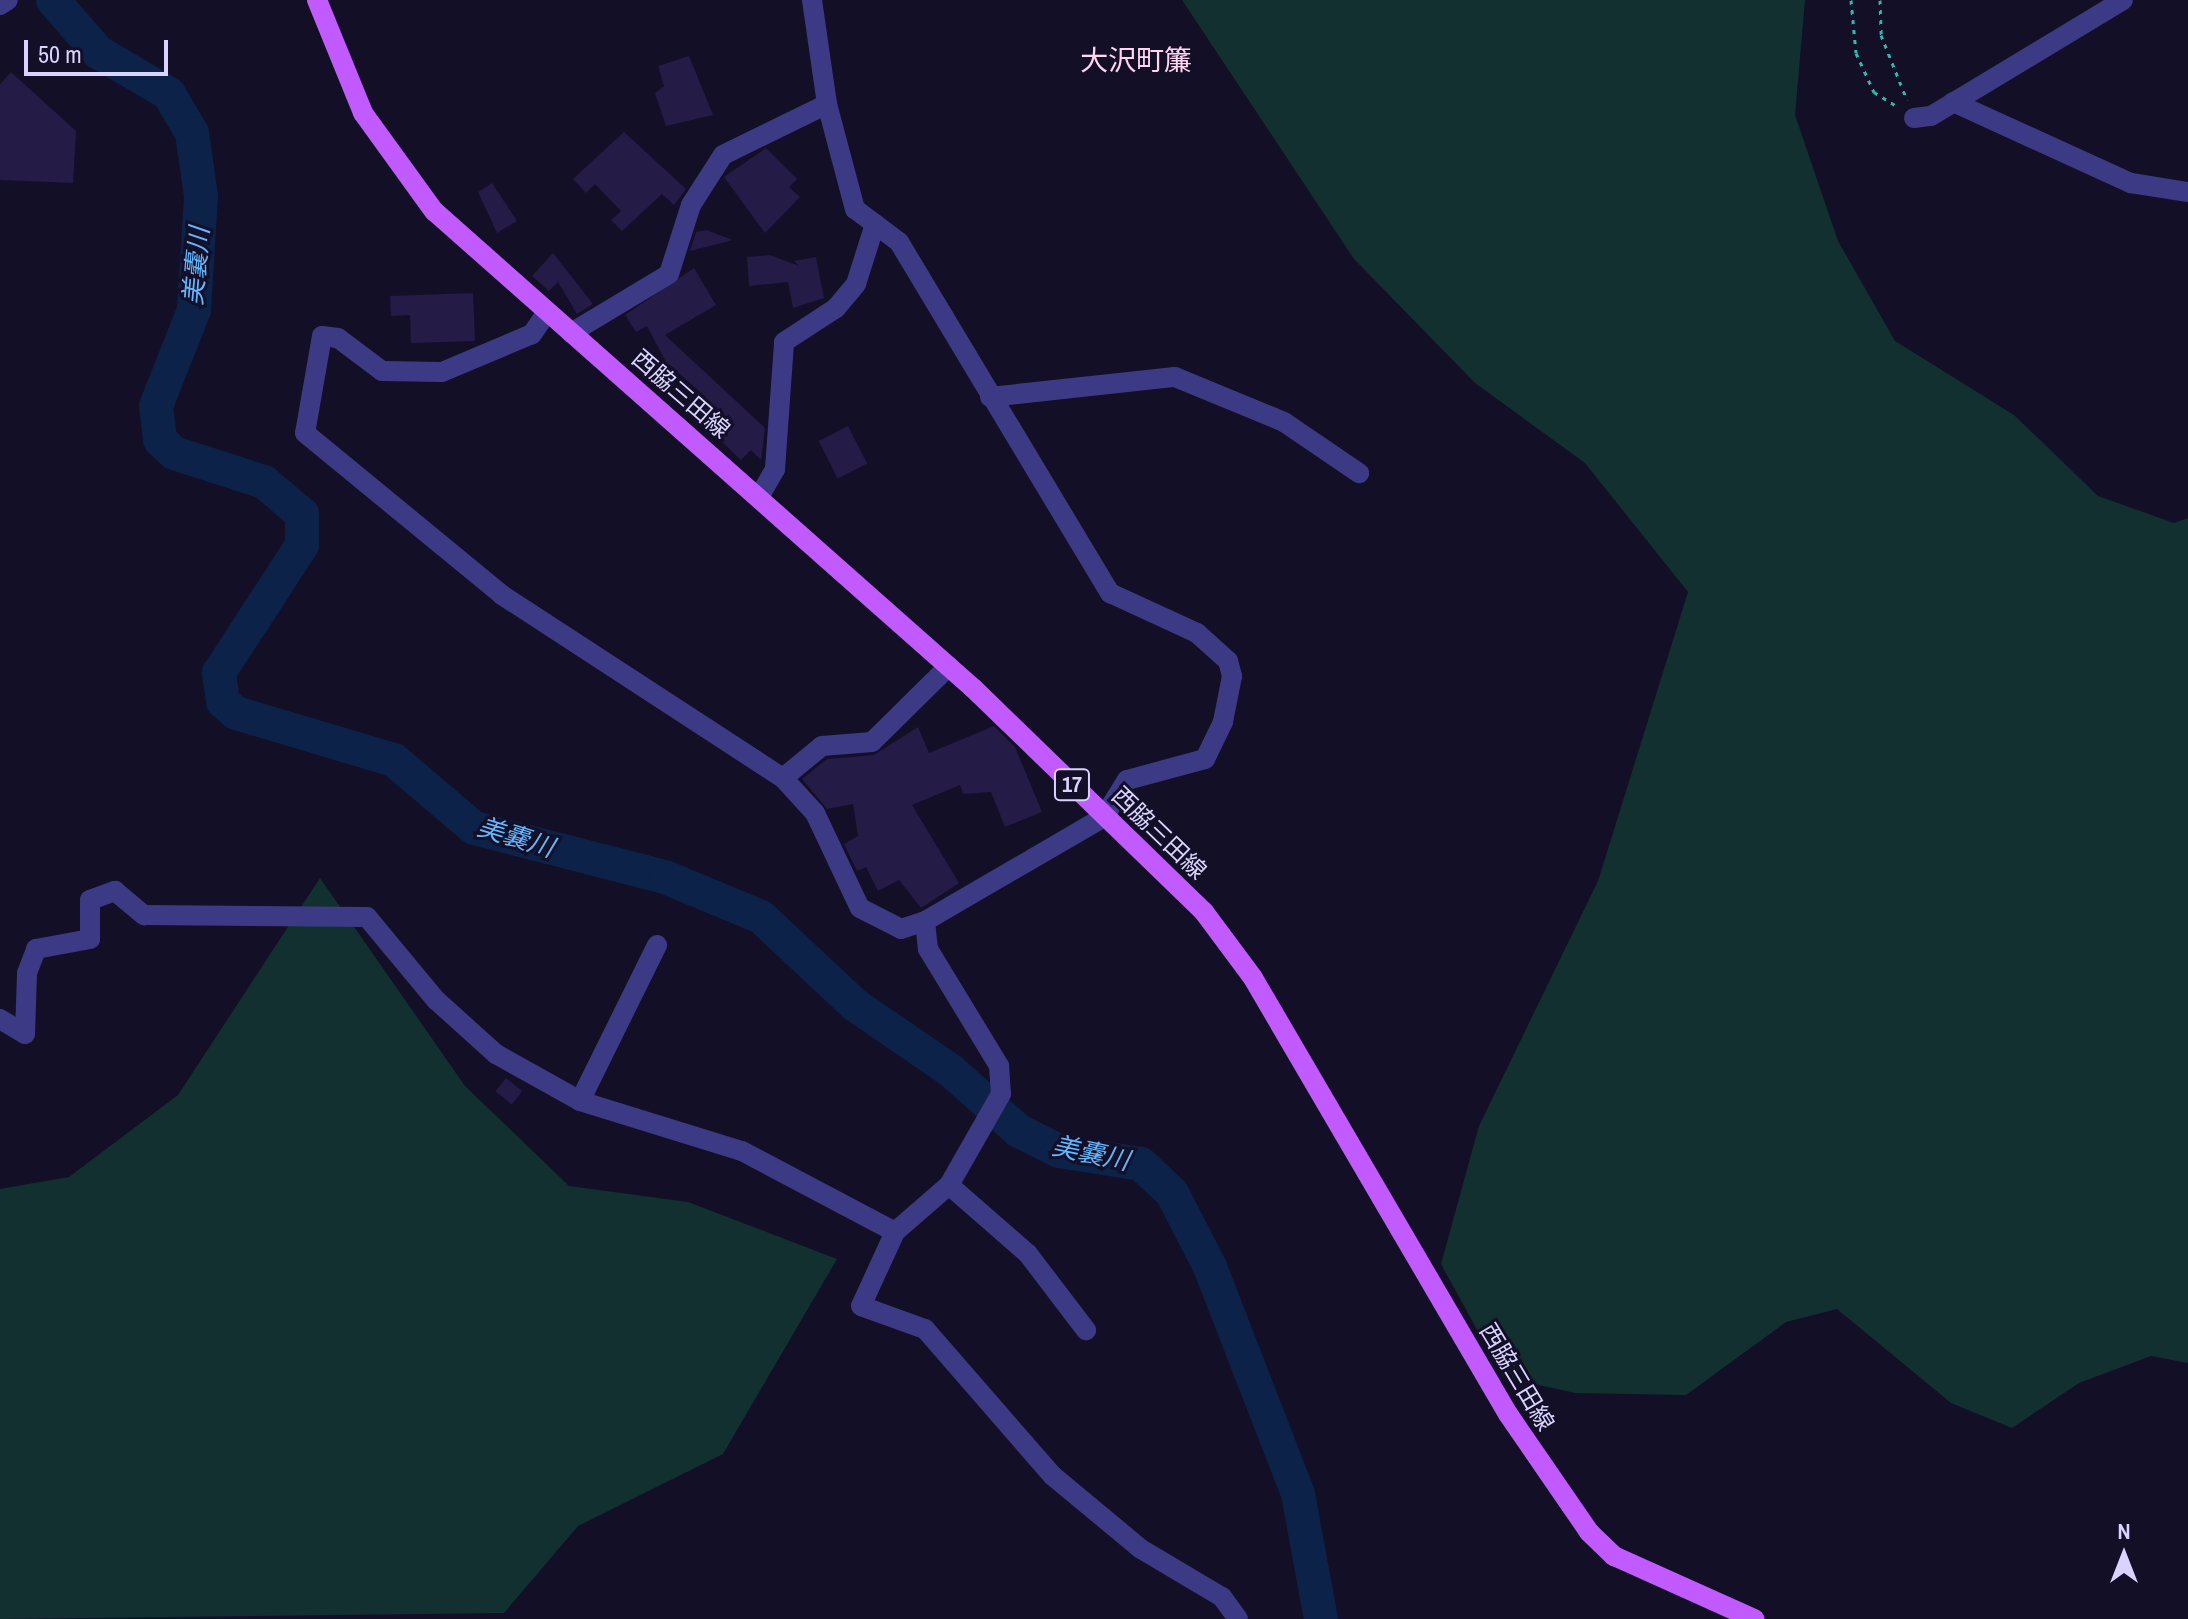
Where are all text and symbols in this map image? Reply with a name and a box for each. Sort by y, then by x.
scale bar [28,24,172,74]
text: 50 m [38,38,82,70]
district label: 大沢町簾 [1080,43,1192,77]
water label: 美嚢川 [177,226,215,306]
street label: 西脇三田線 [626,344,736,444]
road number: 17 [1052,767,1092,803]
street label: 西脇三田線 [1106,781,1212,885]
water label: 美嚢川 [474,811,558,863]
water label: 美嚢川 [1050,1130,1132,1176]
street label: 西脇三田線 [1474,1318,1560,1436]
north arrow [2084,1515,2164,1595]
text: N [2117,1516,2131,1546]

